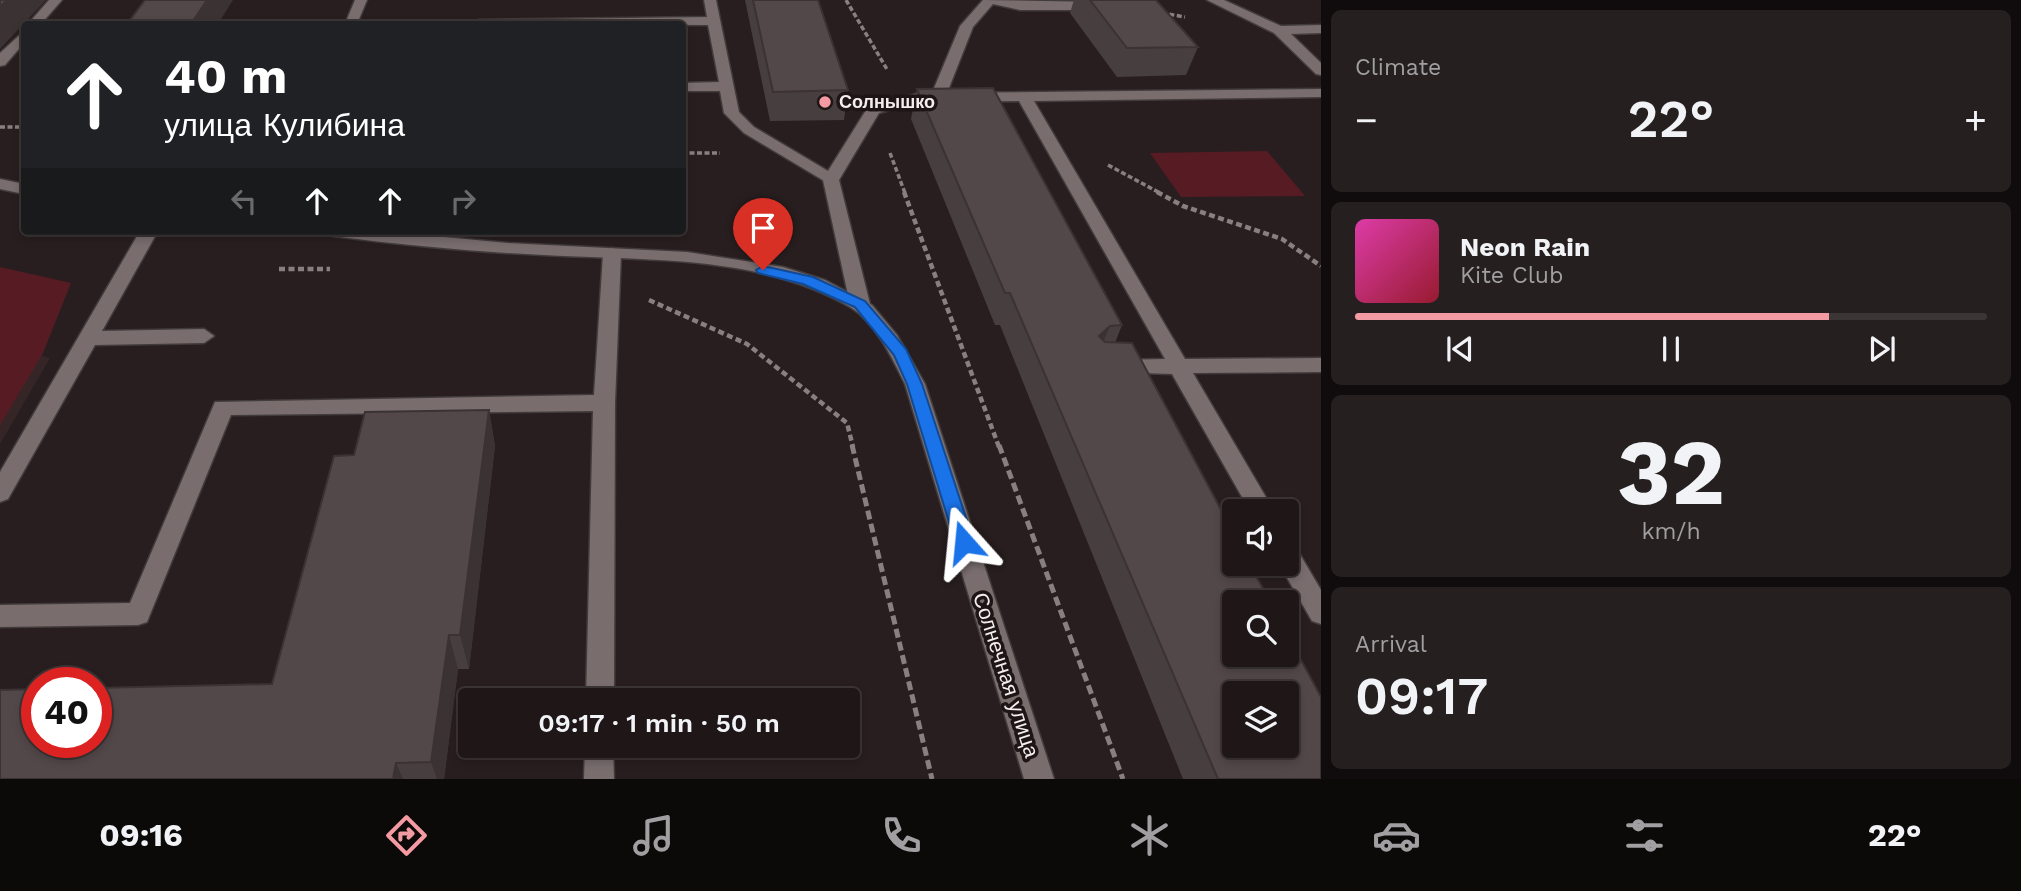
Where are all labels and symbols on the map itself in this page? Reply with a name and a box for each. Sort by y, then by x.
place label: Солнышко [839,91,935,112]
marker: Солнышко [817,94,833,110]
pin [733,198,793,270]
position arrow [927,505,1001,579]
street label: Солнечная улица [968,589,1045,761]
speed limit sign: 40 [21,667,112,758]

